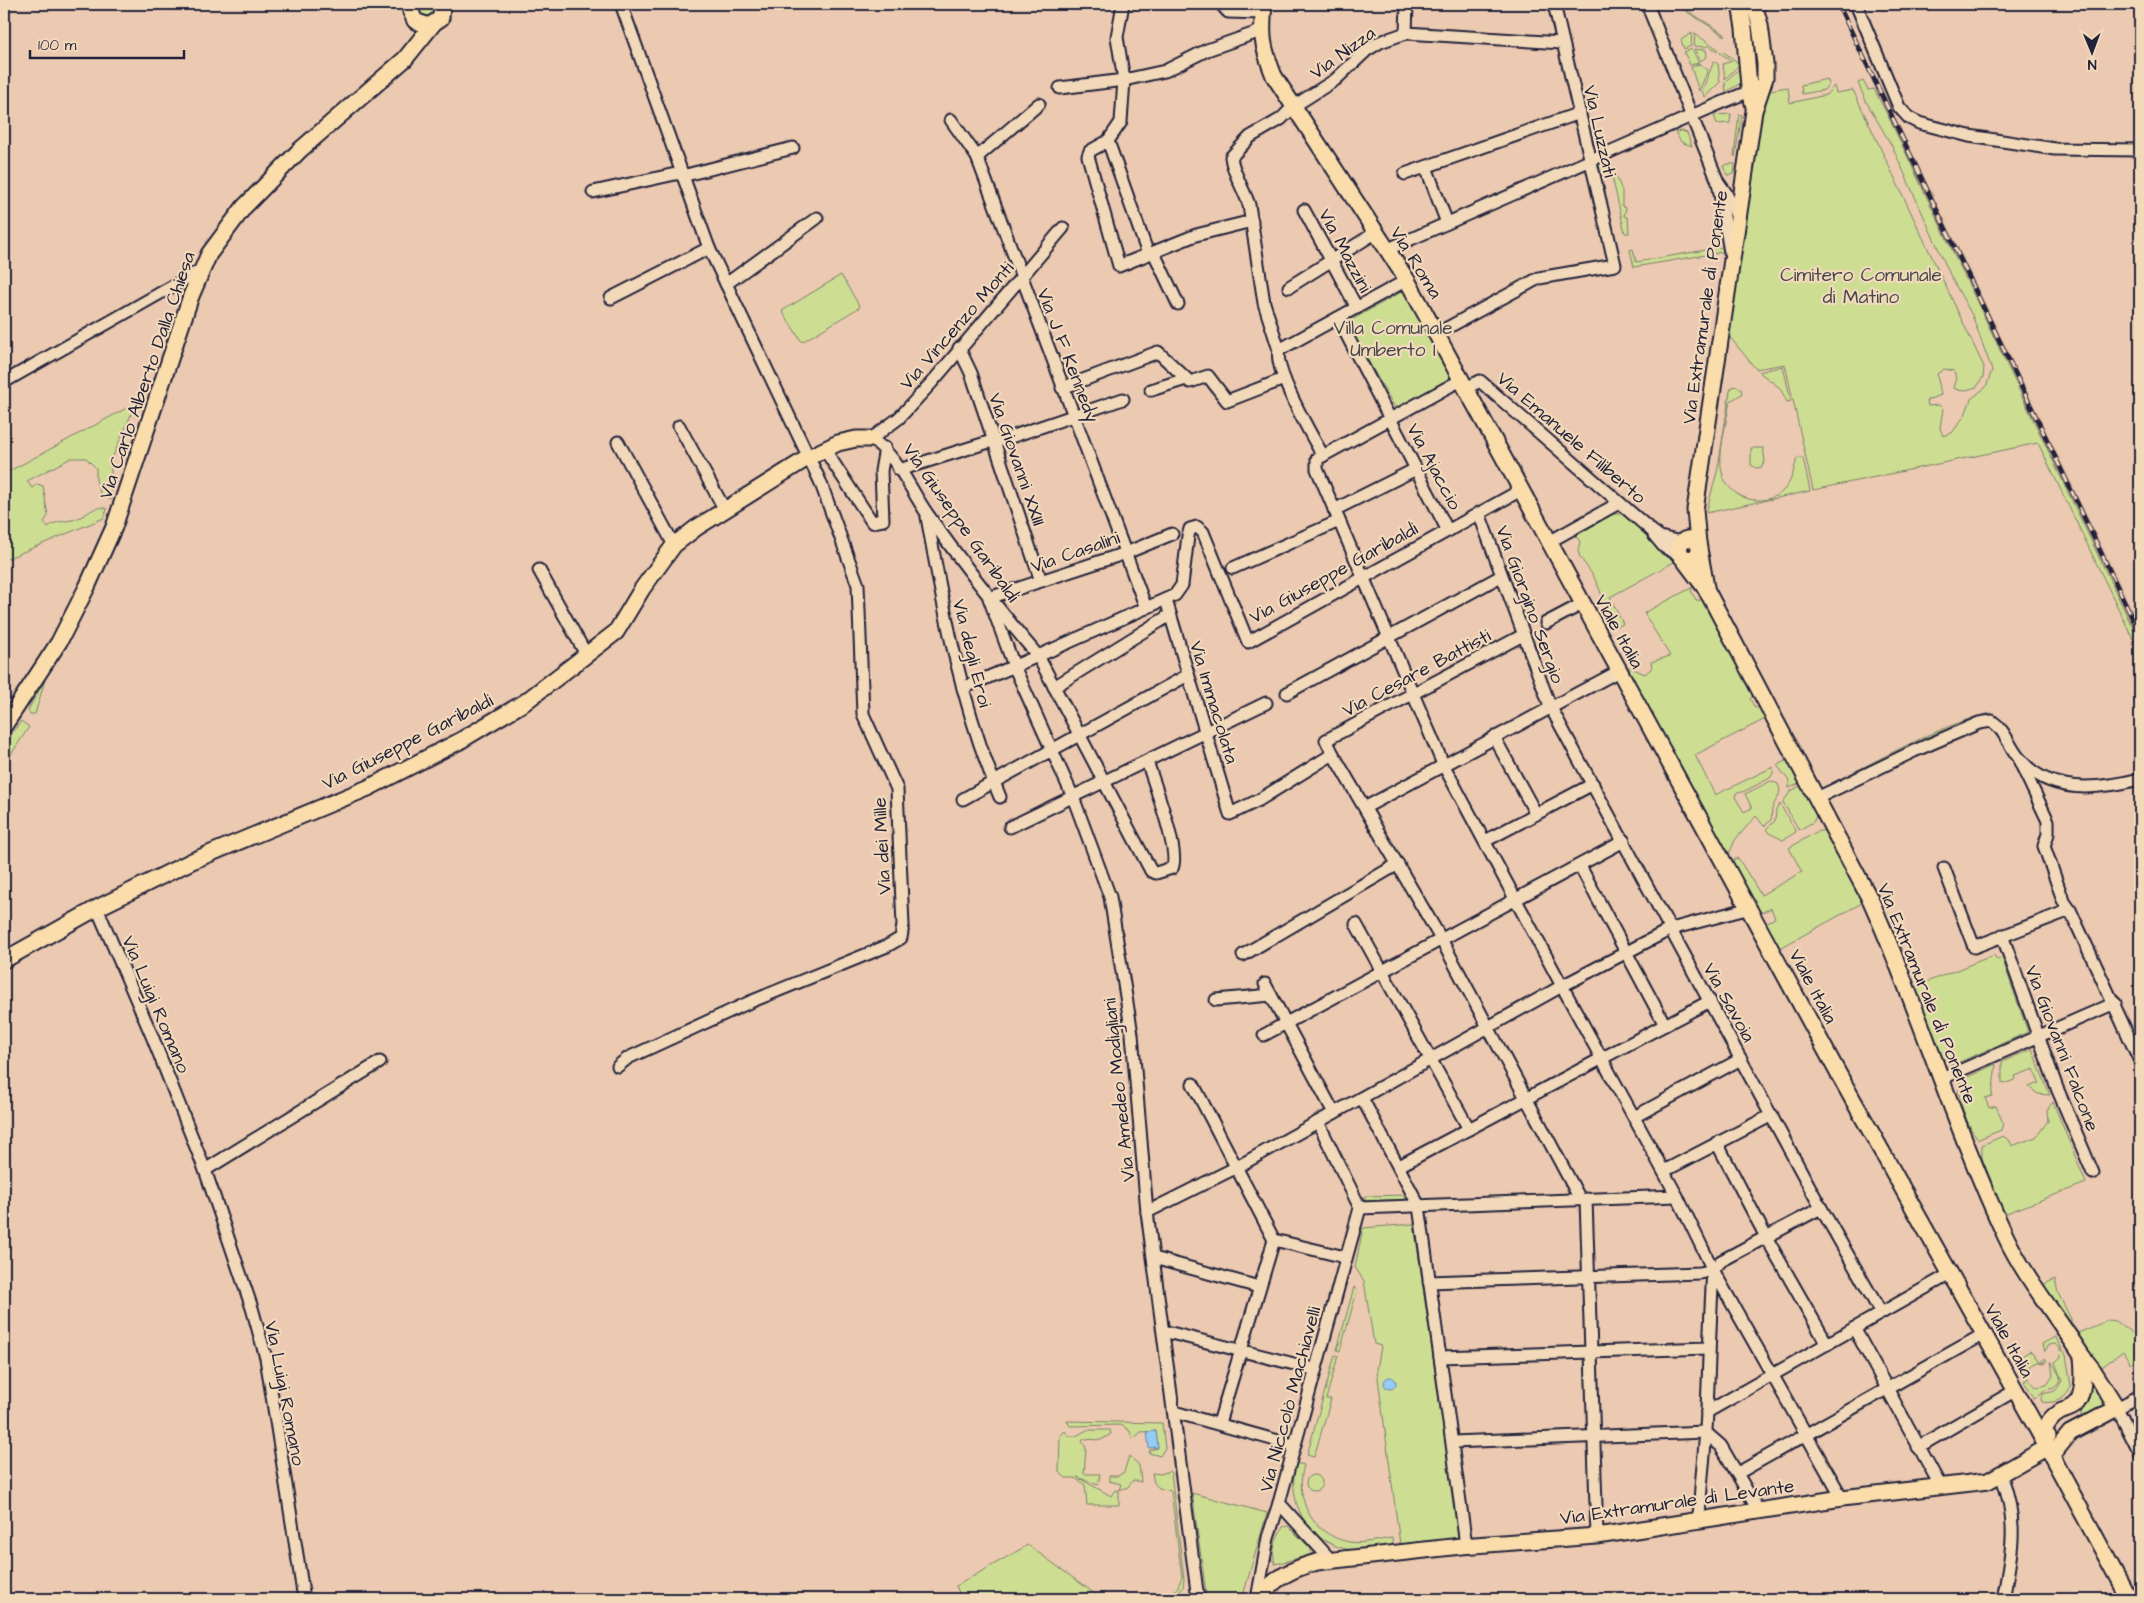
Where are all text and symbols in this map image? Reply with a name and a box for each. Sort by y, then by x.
street label: Via Nizza [1304,20,1382,86]
scale bar [30,28,184,60]
north arrow [2066,28,2116,78]
text: 100 m [38,35,77,56]
text: N [2087,54,2097,74]
street label: Via Luzzati [1576,83,1623,180]
street label: Via Extramurale di Ponente [1676,189,1735,426]
street label: Via Mazzini [1311,204,1378,298]
street label: Via Roma [1383,221,1449,304]
street label: Via Carlo Alberto Dalla Chiesa [92,248,203,503]
street label: Via Vincenzo Monti [894,256,1021,396]
park label: Cimitero Comunale di Matino [1780,262,1942,311]
street label: Via J F Kennedy [1029,285,1106,427]
park label: Villa Comunale Umberto I [1333,315,1453,364]
street label: Via Emanuele Filiberto [1491,366,1652,511]
street label: Via Giovanni XXIII [981,389,1052,530]
street label: Via Ajaccio [1399,418,1468,515]
street label: Via Giuseppe Garibaldi [896,438,1026,608]
street label: Via Giuseppe Garibaldi [1245,516,1423,631]
street label: Via Giorgino Sergio [1488,522,1571,688]
street label: Via Casalini [1027,525,1124,580]
street label: Viale Italia [1587,590,1650,674]
street label: Via degli Eroi [944,596,998,711]
street label: Via Cesare Battisti [1338,623,1496,724]
street label: Via Immacolata [1182,638,1245,767]
street label: Via Giuseppe Garibaldi [317,687,498,797]
street label: Via dei Mille [866,797,899,895]
street label: Via Extramurale di Ponente [1870,879,1983,1108]
street label: Via Luigi Romano [114,932,197,1078]
street label: Viale Italia [1782,945,1844,1029]
street label: Via Savoia [1696,958,1762,1048]
street label: Via Giovanni Falcone [2017,962,2106,1136]
street label: Via Amedeo Modigliani [1096,997,1144,1183]
street label: Viale Italia [1977,1299,2040,1383]
street label: Via Niccolò Machiavelli [1253,1303,1328,1495]
street label: Via Luigi Romano [256,1319,312,1468]
street label: Via Extramurale di Levante [1558,1473,1796,1532]

